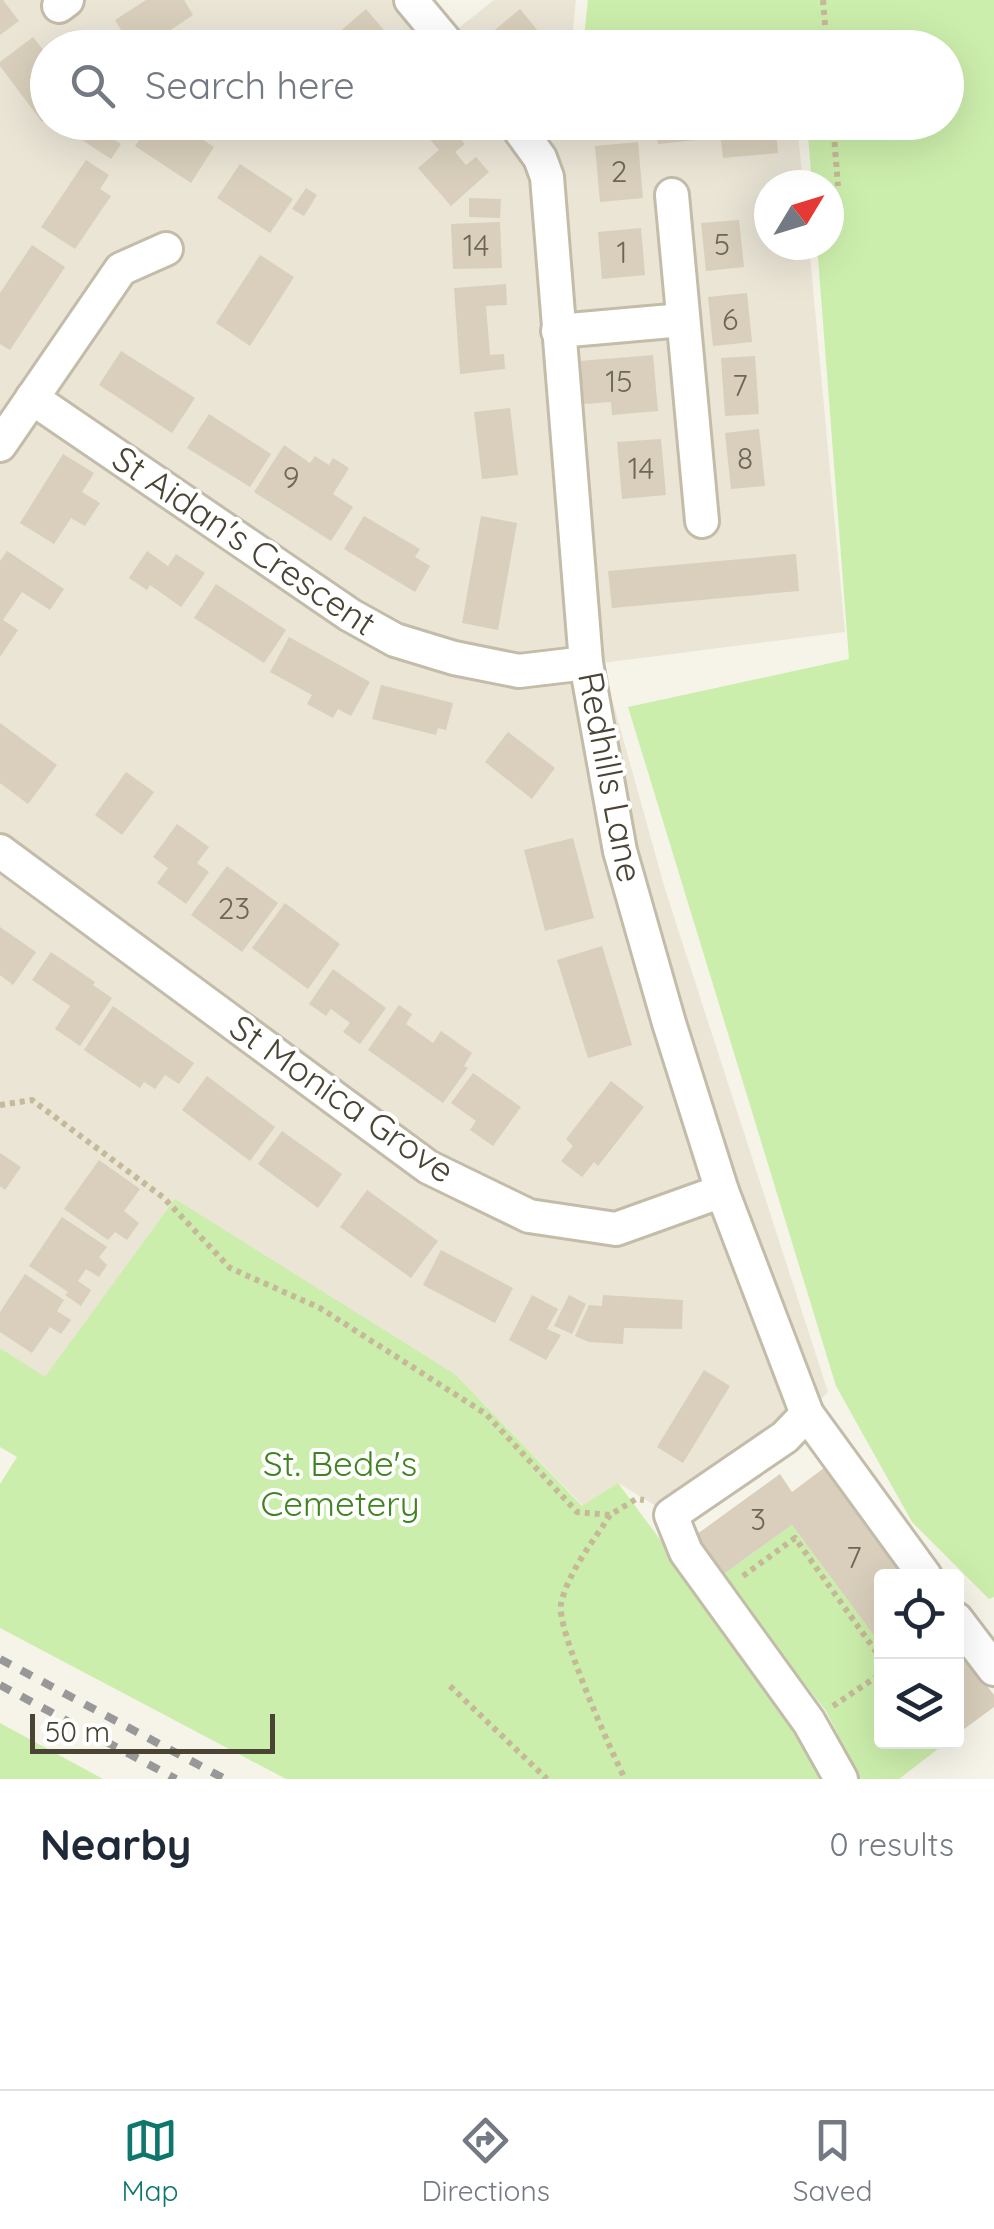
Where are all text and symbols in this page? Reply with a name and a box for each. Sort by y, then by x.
search box [30,30,964,140]
icon: search [65,58,120,113]
text: Search here [145,61,355,109]
house number: 2 [611,152,627,190]
north arrow [754,170,844,260]
house number: 5 [714,225,730,263]
house number: 14 [463,226,489,264]
house number: 1 [616,233,628,271]
house number: 6 [722,300,738,338]
house number: 15 [605,362,633,400]
house number: 7 [732,366,748,404]
street label: St Aidan's Crescent [104,436,385,645]
house number: 8 [737,439,753,477]
house number: 14 [628,449,654,487]
house number: 9 [283,458,299,496]
street label: Redhills Lane [569,668,653,886]
house number: 23 [218,889,250,927]
street label: St Monica Grove [222,1004,463,1192]
park label: St. Bede's Cemetery [260,1441,420,1525]
house number: 3 [750,1500,766,1538]
house number: 7 [846,1538,862,1576]
map controls [874,1569,964,1749]
button: locate [874,1569,964,1659]
button: layers [874,1659,964,1749]
scale bar [30,1709,275,1754]
text: 50 m [45,1714,110,1749]
text: Nearby [40,1818,191,1871]
text: 0 results [830,1824,954,1864]
tab: Map [121,2113,179,2208]
tab: Directions [421,2113,550,2208]
tab: Saved [793,2113,873,2208]

